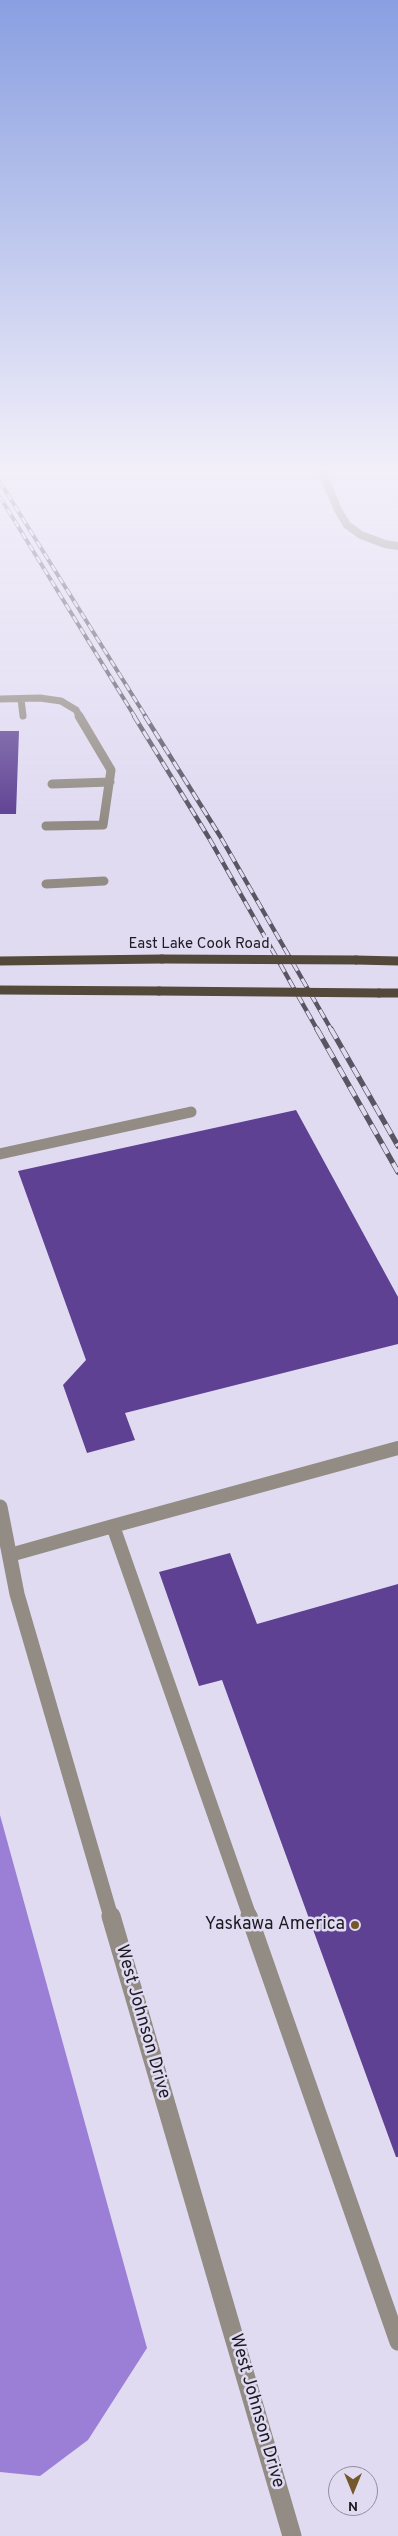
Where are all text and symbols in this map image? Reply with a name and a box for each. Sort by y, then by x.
street label: East Lake Cook Road [128,936,270,954]
place label: Yaskawa America [205,1914,345,1936]
marker: Yaskawa America [349,1919,361,1931]
street label: West Johnson Drive [110,1943,174,2101]
street label: West Johnson Drive [224,2332,288,2490]
north arrow [328,2466,378,2516]
text: N [348,2497,358,2514]

